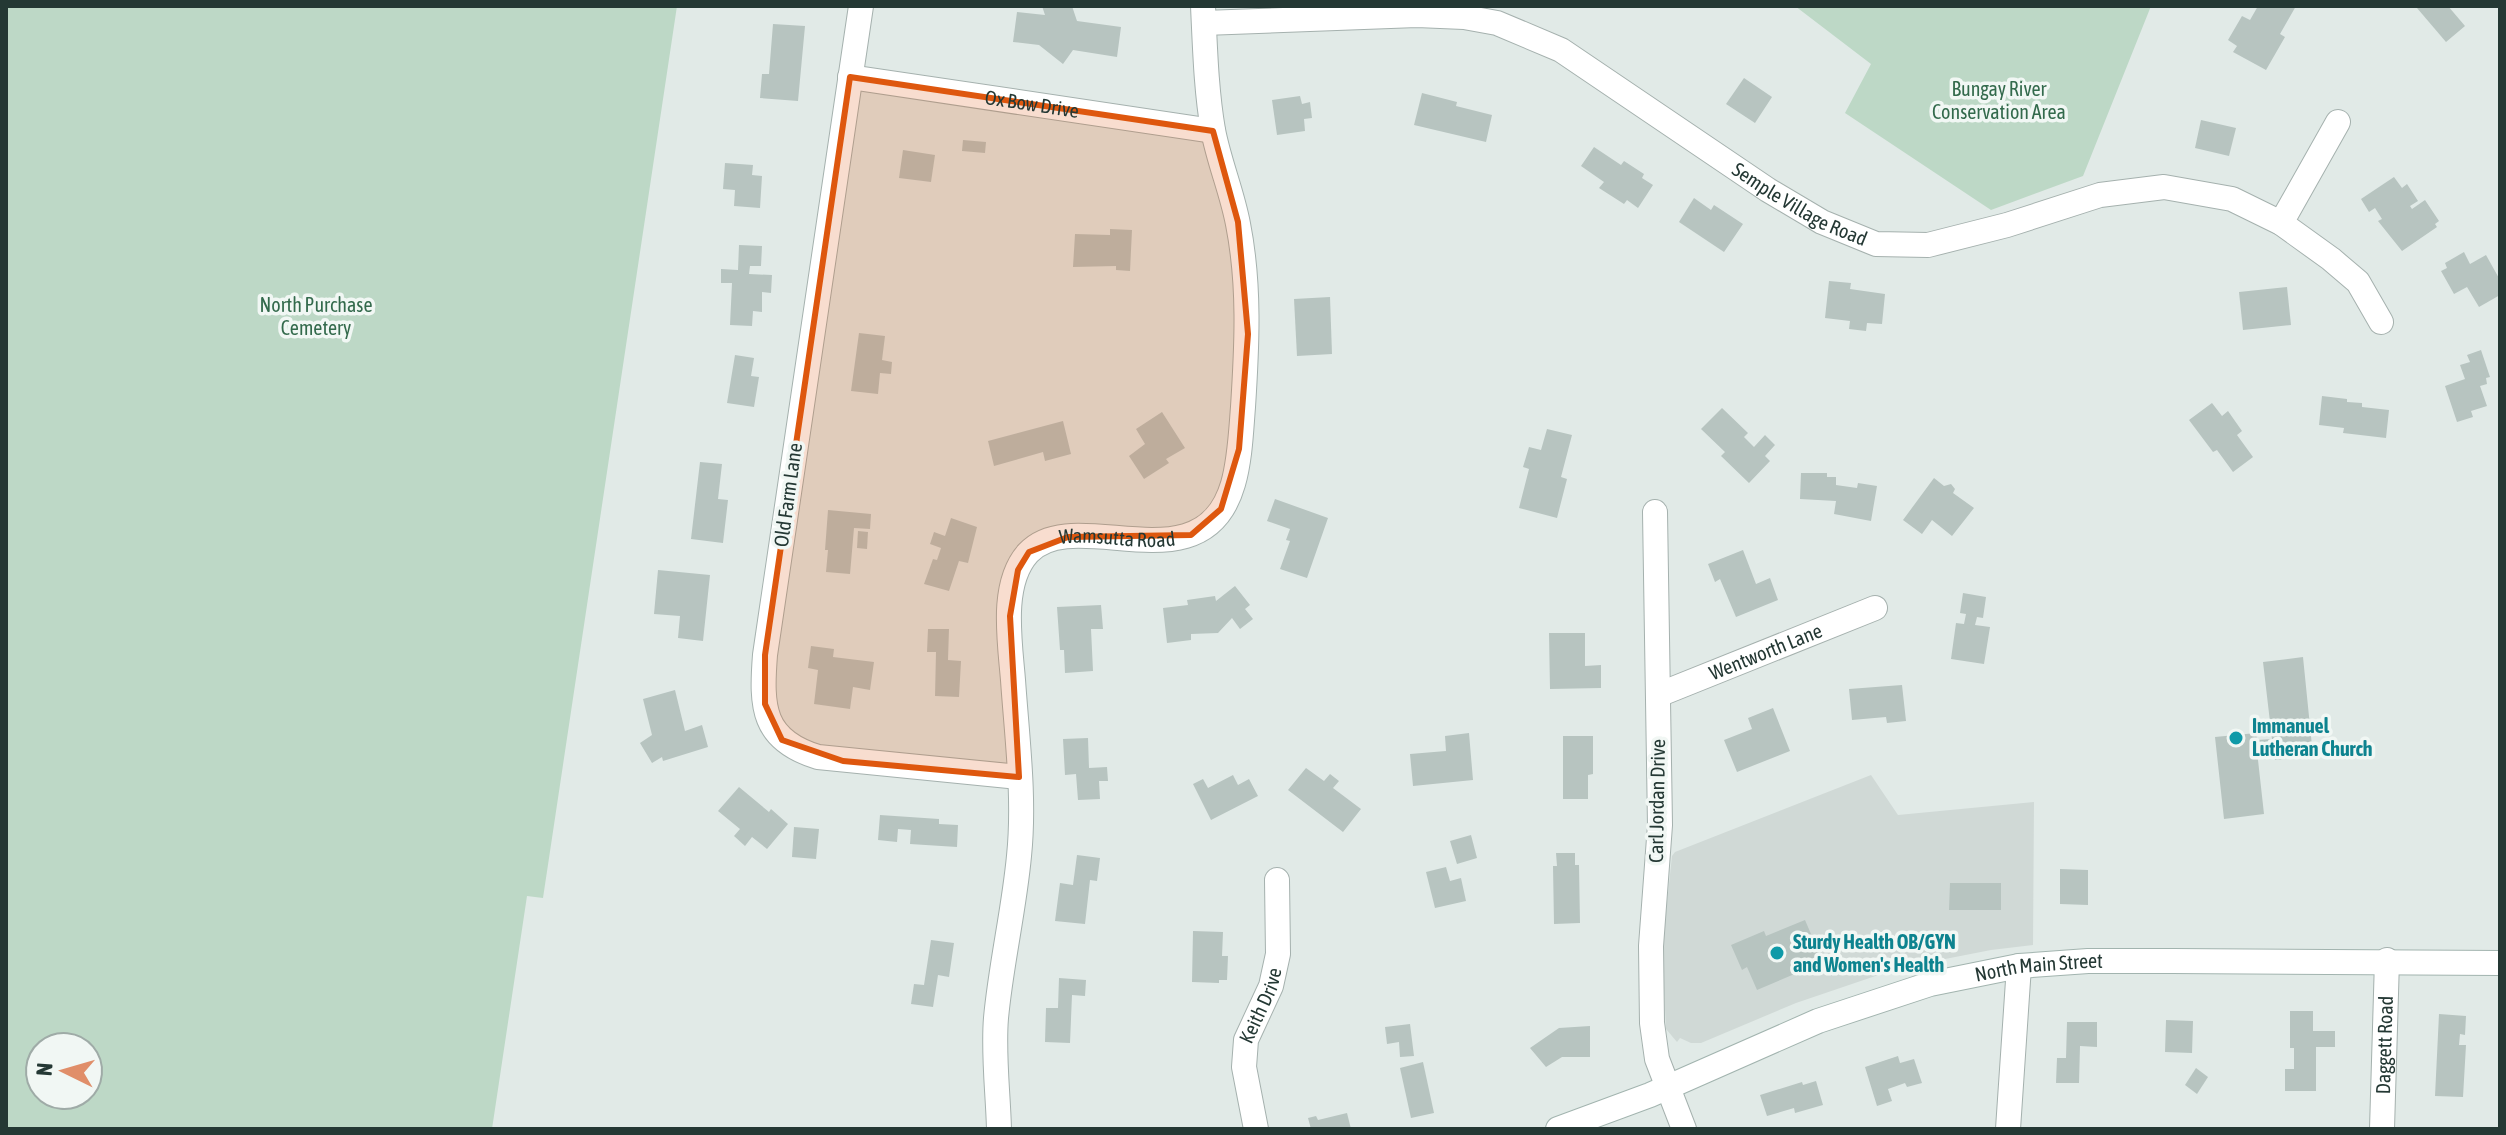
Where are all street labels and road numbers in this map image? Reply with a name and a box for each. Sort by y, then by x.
street label: Ox Bow Drive [984,85,1081,122]
street label: Semple Village Road [1728,157,1871,250]
street label: Old Farm Lane [769,441,806,548]
street label: Wamsutta Road [1058,524,1176,551]
street label: Wentworth Lane [1706,618,1825,684]
street label: Carl Jordan Drive [1644,739,1669,863]
street label: North Main Street [1973,949,2103,986]
street label: Keith Drive [1234,965,1286,1047]
street label: Daggett Road [2371,995,2397,1095]

